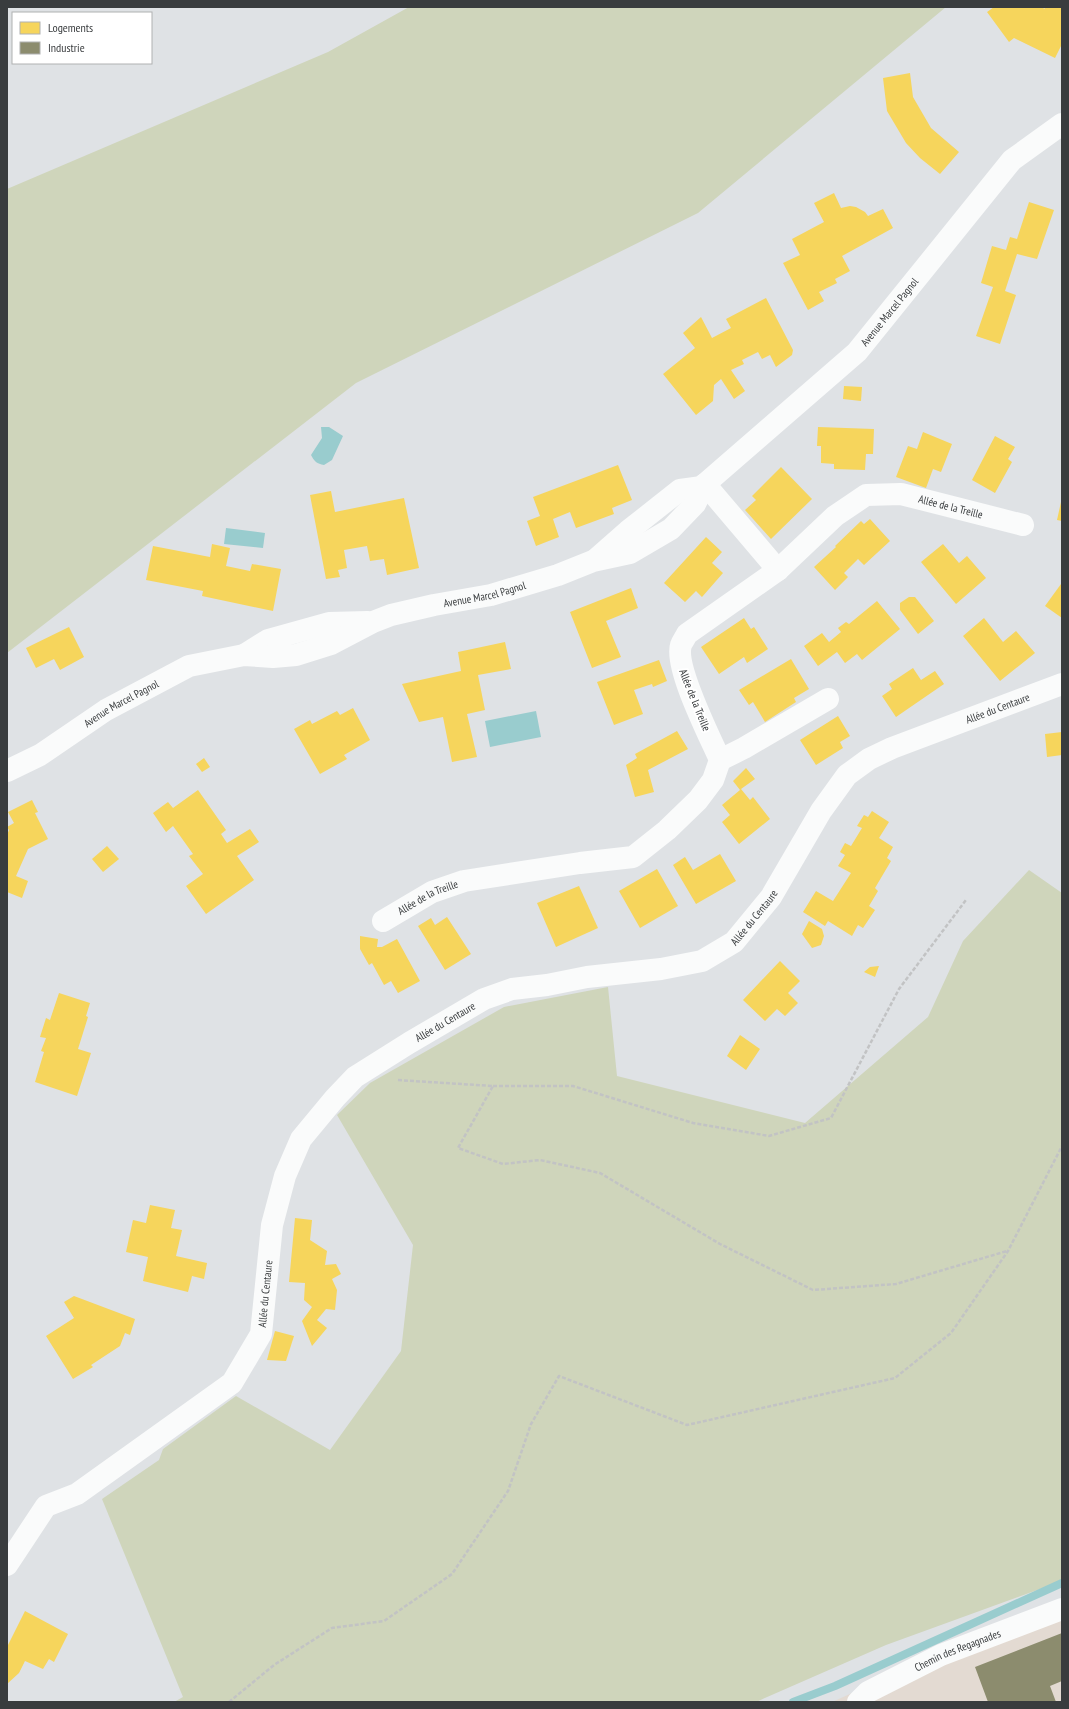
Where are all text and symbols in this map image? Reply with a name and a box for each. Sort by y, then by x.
legend [12,12,152,64]
text: Logements [48,20,93,35]
text: Industrie [48,40,85,55]
street label: Avenue Marcel Pagnol [858,275,921,349]
street label: Allée de la Treille [917,492,985,522]
street label: Avenue Marcel Pagnol [442,578,528,610]
street label: Allée de la Treille [676,667,714,734]
street label: Avenue Marcel Pagnol [81,676,161,730]
street label: Allée du Centaure [964,690,1032,727]
street label: Allée de la Treille [395,876,460,918]
street label: Allée du Centaure [727,887,781,948]
street label: Allée du Centaure [412,998,478,1045]
street label: Allée du Centaure [255,1259,275,1328]
street label: Chemin des Regagnades [912,1626,1003,1674]

